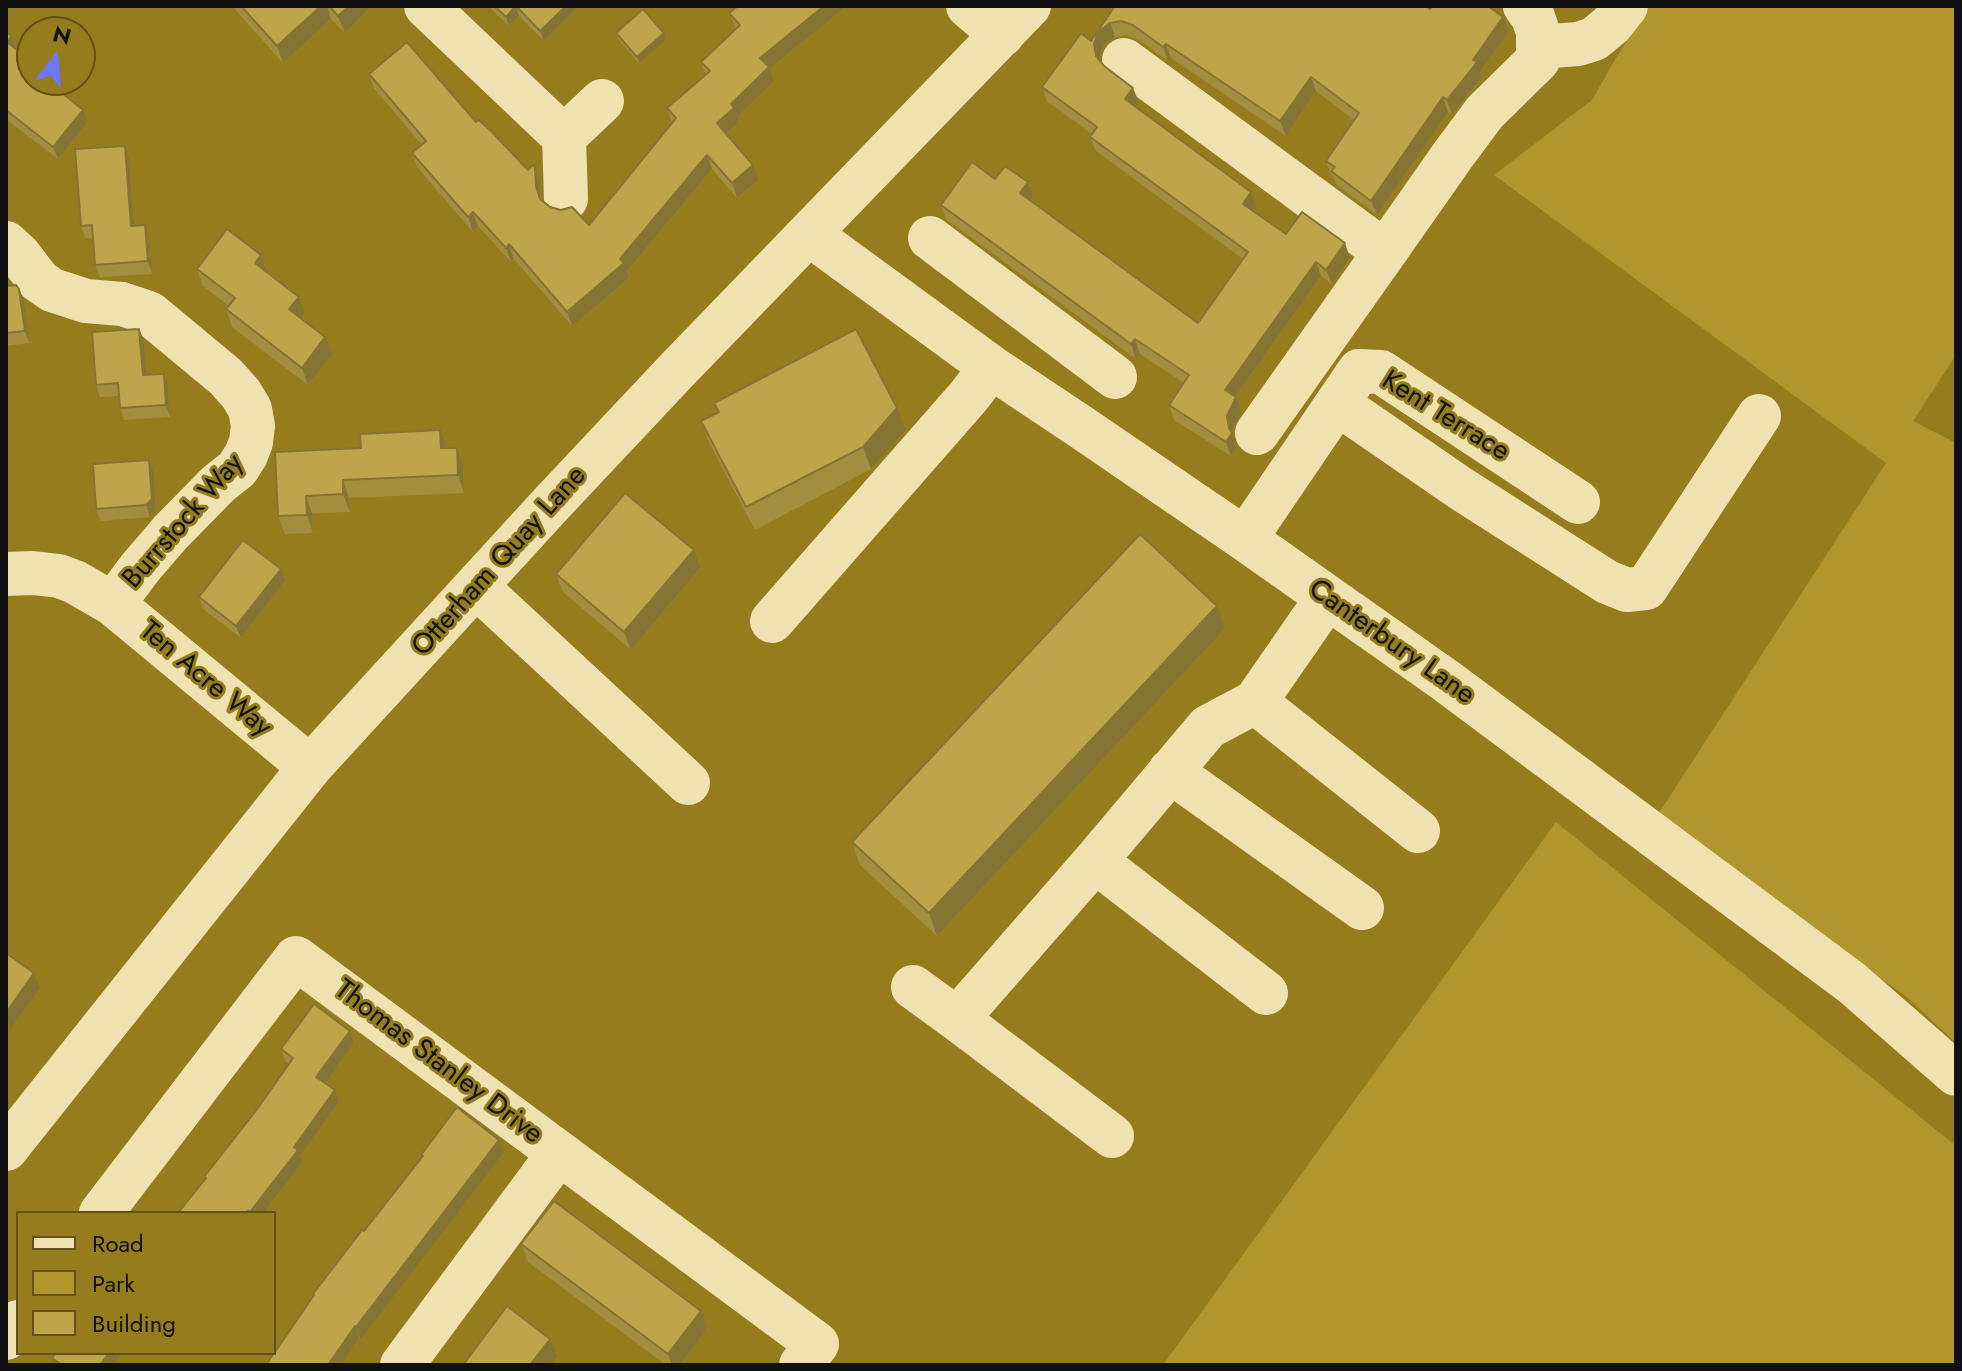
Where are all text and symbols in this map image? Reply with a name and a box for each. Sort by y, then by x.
north arrow [16,16,96,96]
text: N [49,17,75,53]
street label: Kent Terrace [1375,365,1515,469]
street label: Burrstock Way [116,448,252,596]
street label: Otterham Quay Lane [406,460,594,664]
street label: Canterbury Lane [1301,573,1481,713]
street label: Ten Acre Way [132,615,278,745]
street label: Thomas Stanley Drive [327,974,549,1152]
legend [16,1211,276,1355]
text: Road [92,1226,144,1261]
text: Park [92,1266,135,1301]
text: Building [92,1306,176,1341]

